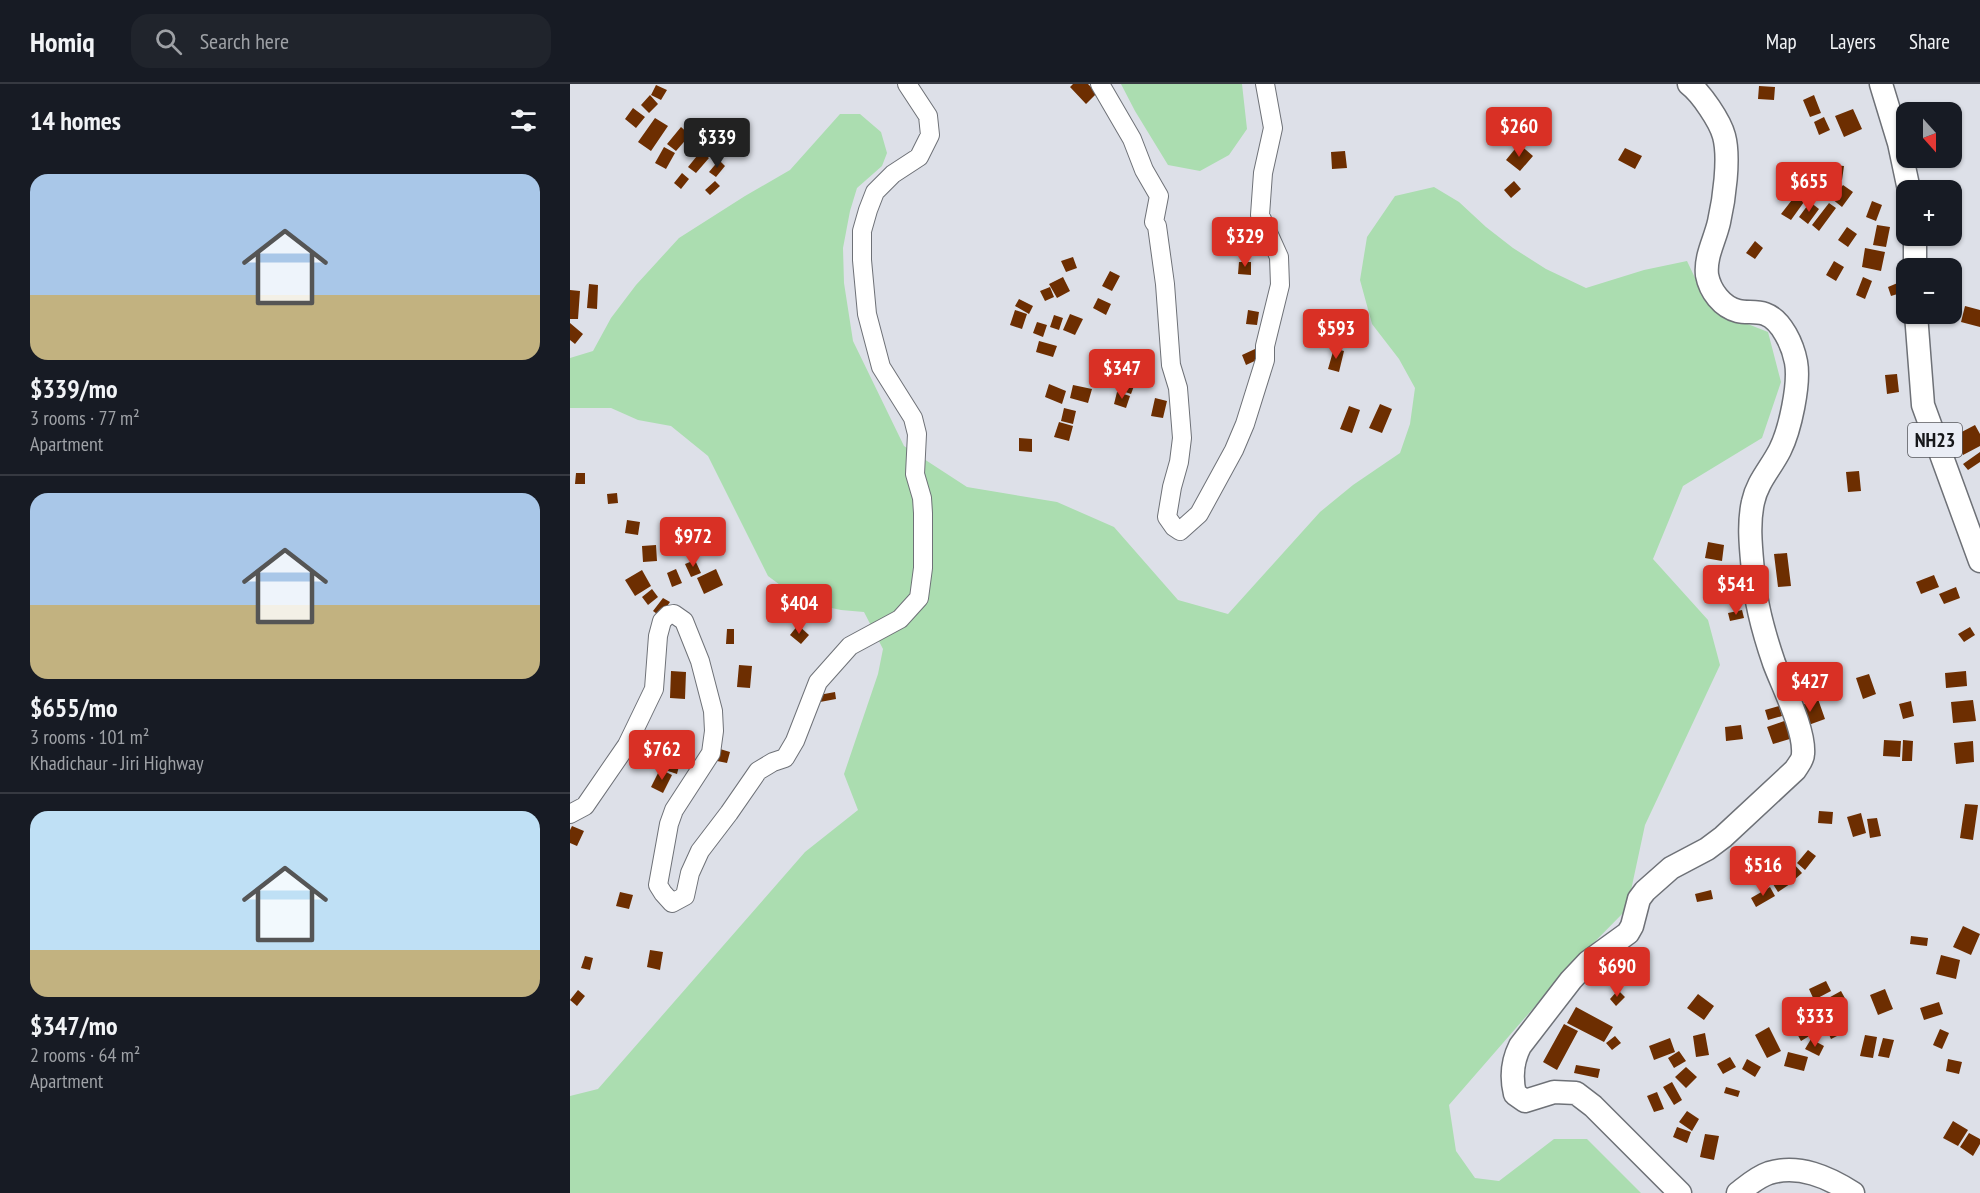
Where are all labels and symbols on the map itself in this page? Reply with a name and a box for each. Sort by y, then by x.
north arrow [1896,102,1962,168]
pin: $260 [1483,107,1555,158]
pin: $339 [681,118,753,169]
pin: $655 [1773,162,1845,213]
pin: $329 [1209,217,1281,268]
pin: $593 [1300,309,1372,360]
pin: $347 [1086,349,1158,400]
road number: NH23 [1908,423,1962,457]
pin: $972 [657,517,729,568]
pin: $541 [1700,565,1772,616]
pin: $404 [763,584,835,635]
pin: $427 [1774,662,1846,713]
pin: $762 [626,730,698,781]
pin: $516 [1727,846,1799,897]
pin: $690 [1581,947,1653,998]
pin: $333 [1779,997,1851,1048]

